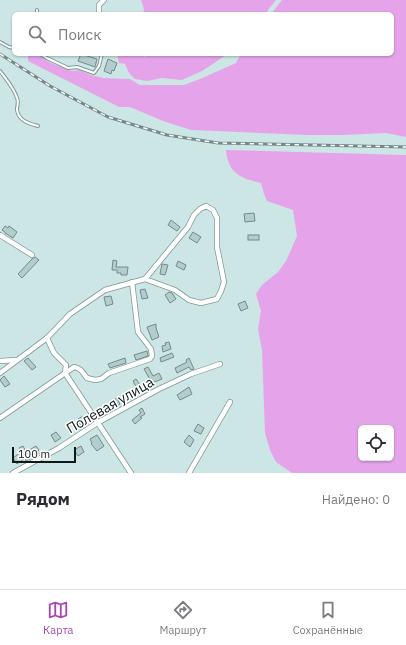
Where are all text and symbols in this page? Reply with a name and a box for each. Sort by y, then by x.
search box [12,12,394,56]
icon: search [26,23,48,45]
text: Поиск [58,25,101,44]
street label: Полевая улица [63,372,157,437]
map controls [358,425,394,461]
button: locate [358,425,394,461]
scale bar [12,445,76,464]
text: 100 m [18,447,50,461]
text: Рядом [16,488,70,510]
text: Найдено: 0 [322,491,390,508]
tab: Карта [43,599,73,637]
tab: Маршрут [160,599,207,637]
tab: Сохранённые [293,599,363,637]

